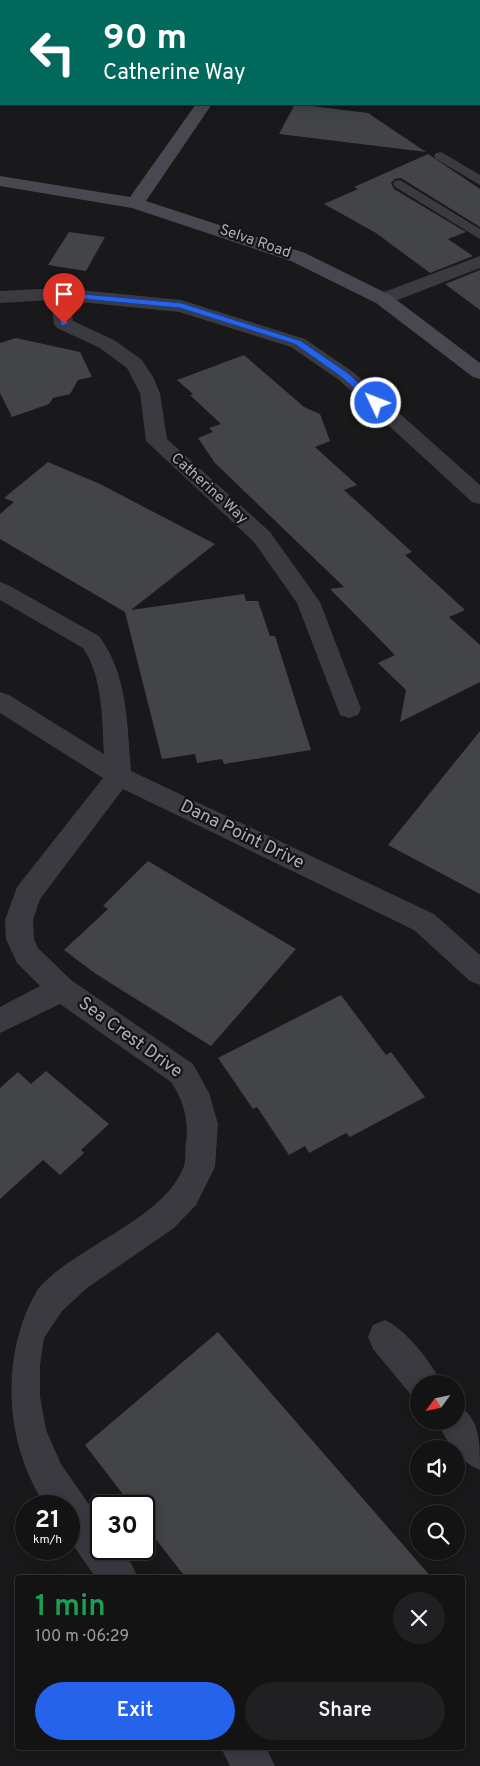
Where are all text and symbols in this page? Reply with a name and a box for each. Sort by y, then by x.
text: 90 m [103,17,187,61]
icon: left [20,20,85,85]
text: Catherine Way [103,60,246,87]
street label: Selva Road [217,221,293,263]
pin [43,273,85,324]
icon: arrive [50,280,78,308]
position arrow [349,376,401,428]
street label: Catherine Way [167,449,252,529]
street label: Dana Point Drive [176,795,308,875]
street label: Sea Crest Drive [73,992,187,1084]
north arrow [410,1375,465,1430]
map controls [410,1375,465,1560]
button: sound [410,1440,465,1495]
speed limit sign: 30 [90,1495,155,1560]
text: 21 [35,1505,60,1537]
button: search [410,1505,465,1560]
text: km/h [33,1532,62,1548]
text: 1 min [35,1589,106,1626]
button: close [393,1592,445,1644]
text: 100 m · 06:29 [35,1627,129,1647]
button: Exit [35,1682,235,1740]
button: Share [245,1682,445,1740]

